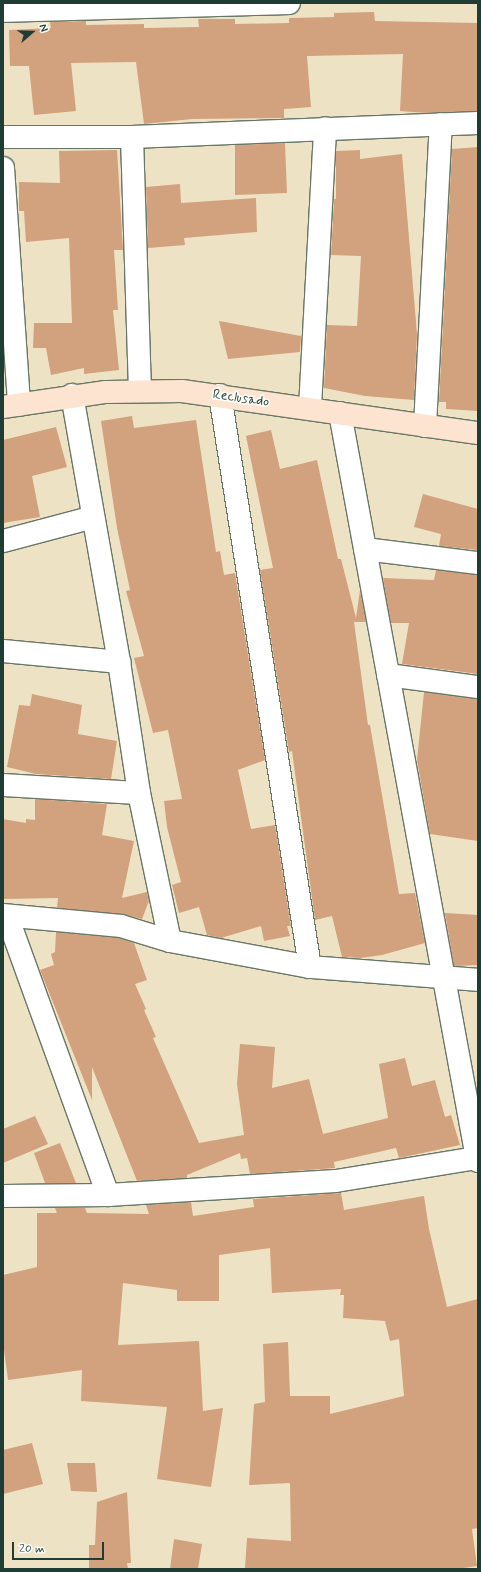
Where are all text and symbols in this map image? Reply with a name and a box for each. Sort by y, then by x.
north arrow [12,12,52,52]
text: N [35,22,51,34]
street label: Reclusado [212,386,270,410]
scale bar [14,1534,106,1560]
text: 20 m [19,1541,45,1557]

